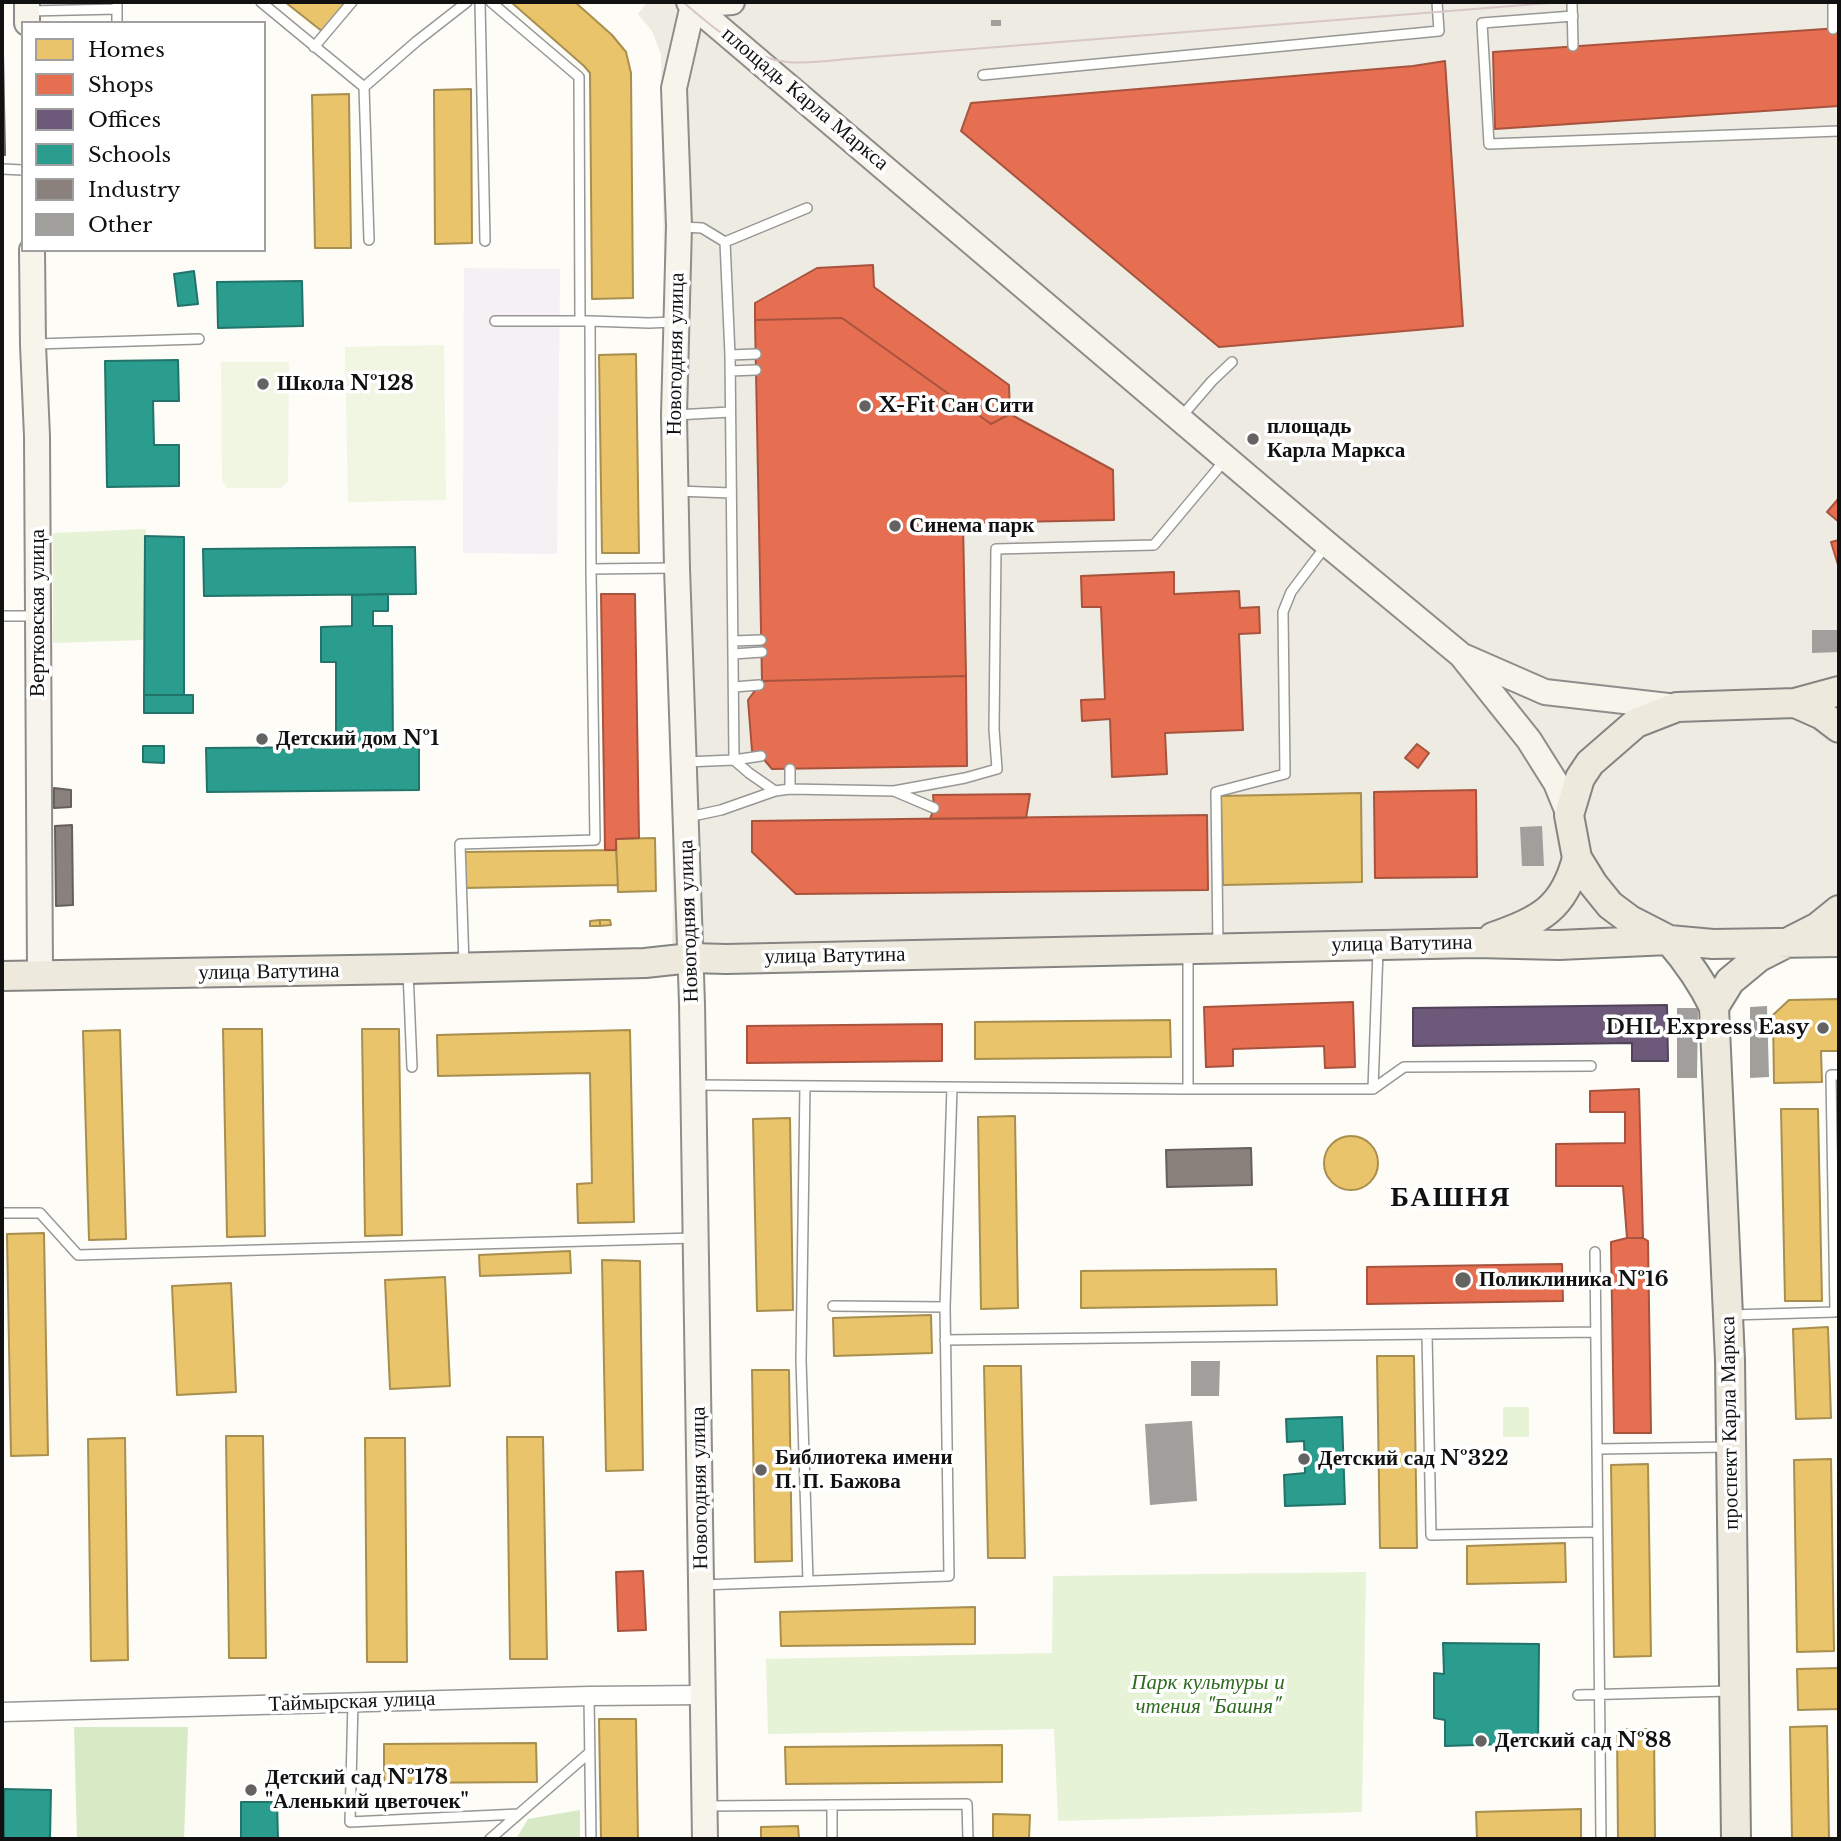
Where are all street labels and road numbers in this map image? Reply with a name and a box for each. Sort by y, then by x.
street label: площадь Карла Маркса [716,22,894,176]
street label: Новогодняя улица [662,272,690,436]
street label: Вертковская улица [25,529,51,697]
street label: Новогодняя улица [674,839,704,1003]
street label: улица Ватутина [1331,930,1473,958]
street label: улица Ватутина [764,942,906,970]
street label: улица Ватутина [198,958,340,986]
street label: проспект Карла Маркса [1716,1316,1744,1530]
street label: Новогодняя улица [686,1406,714,1570]
street label: Таймырская улица [268,1686,436,1718]

